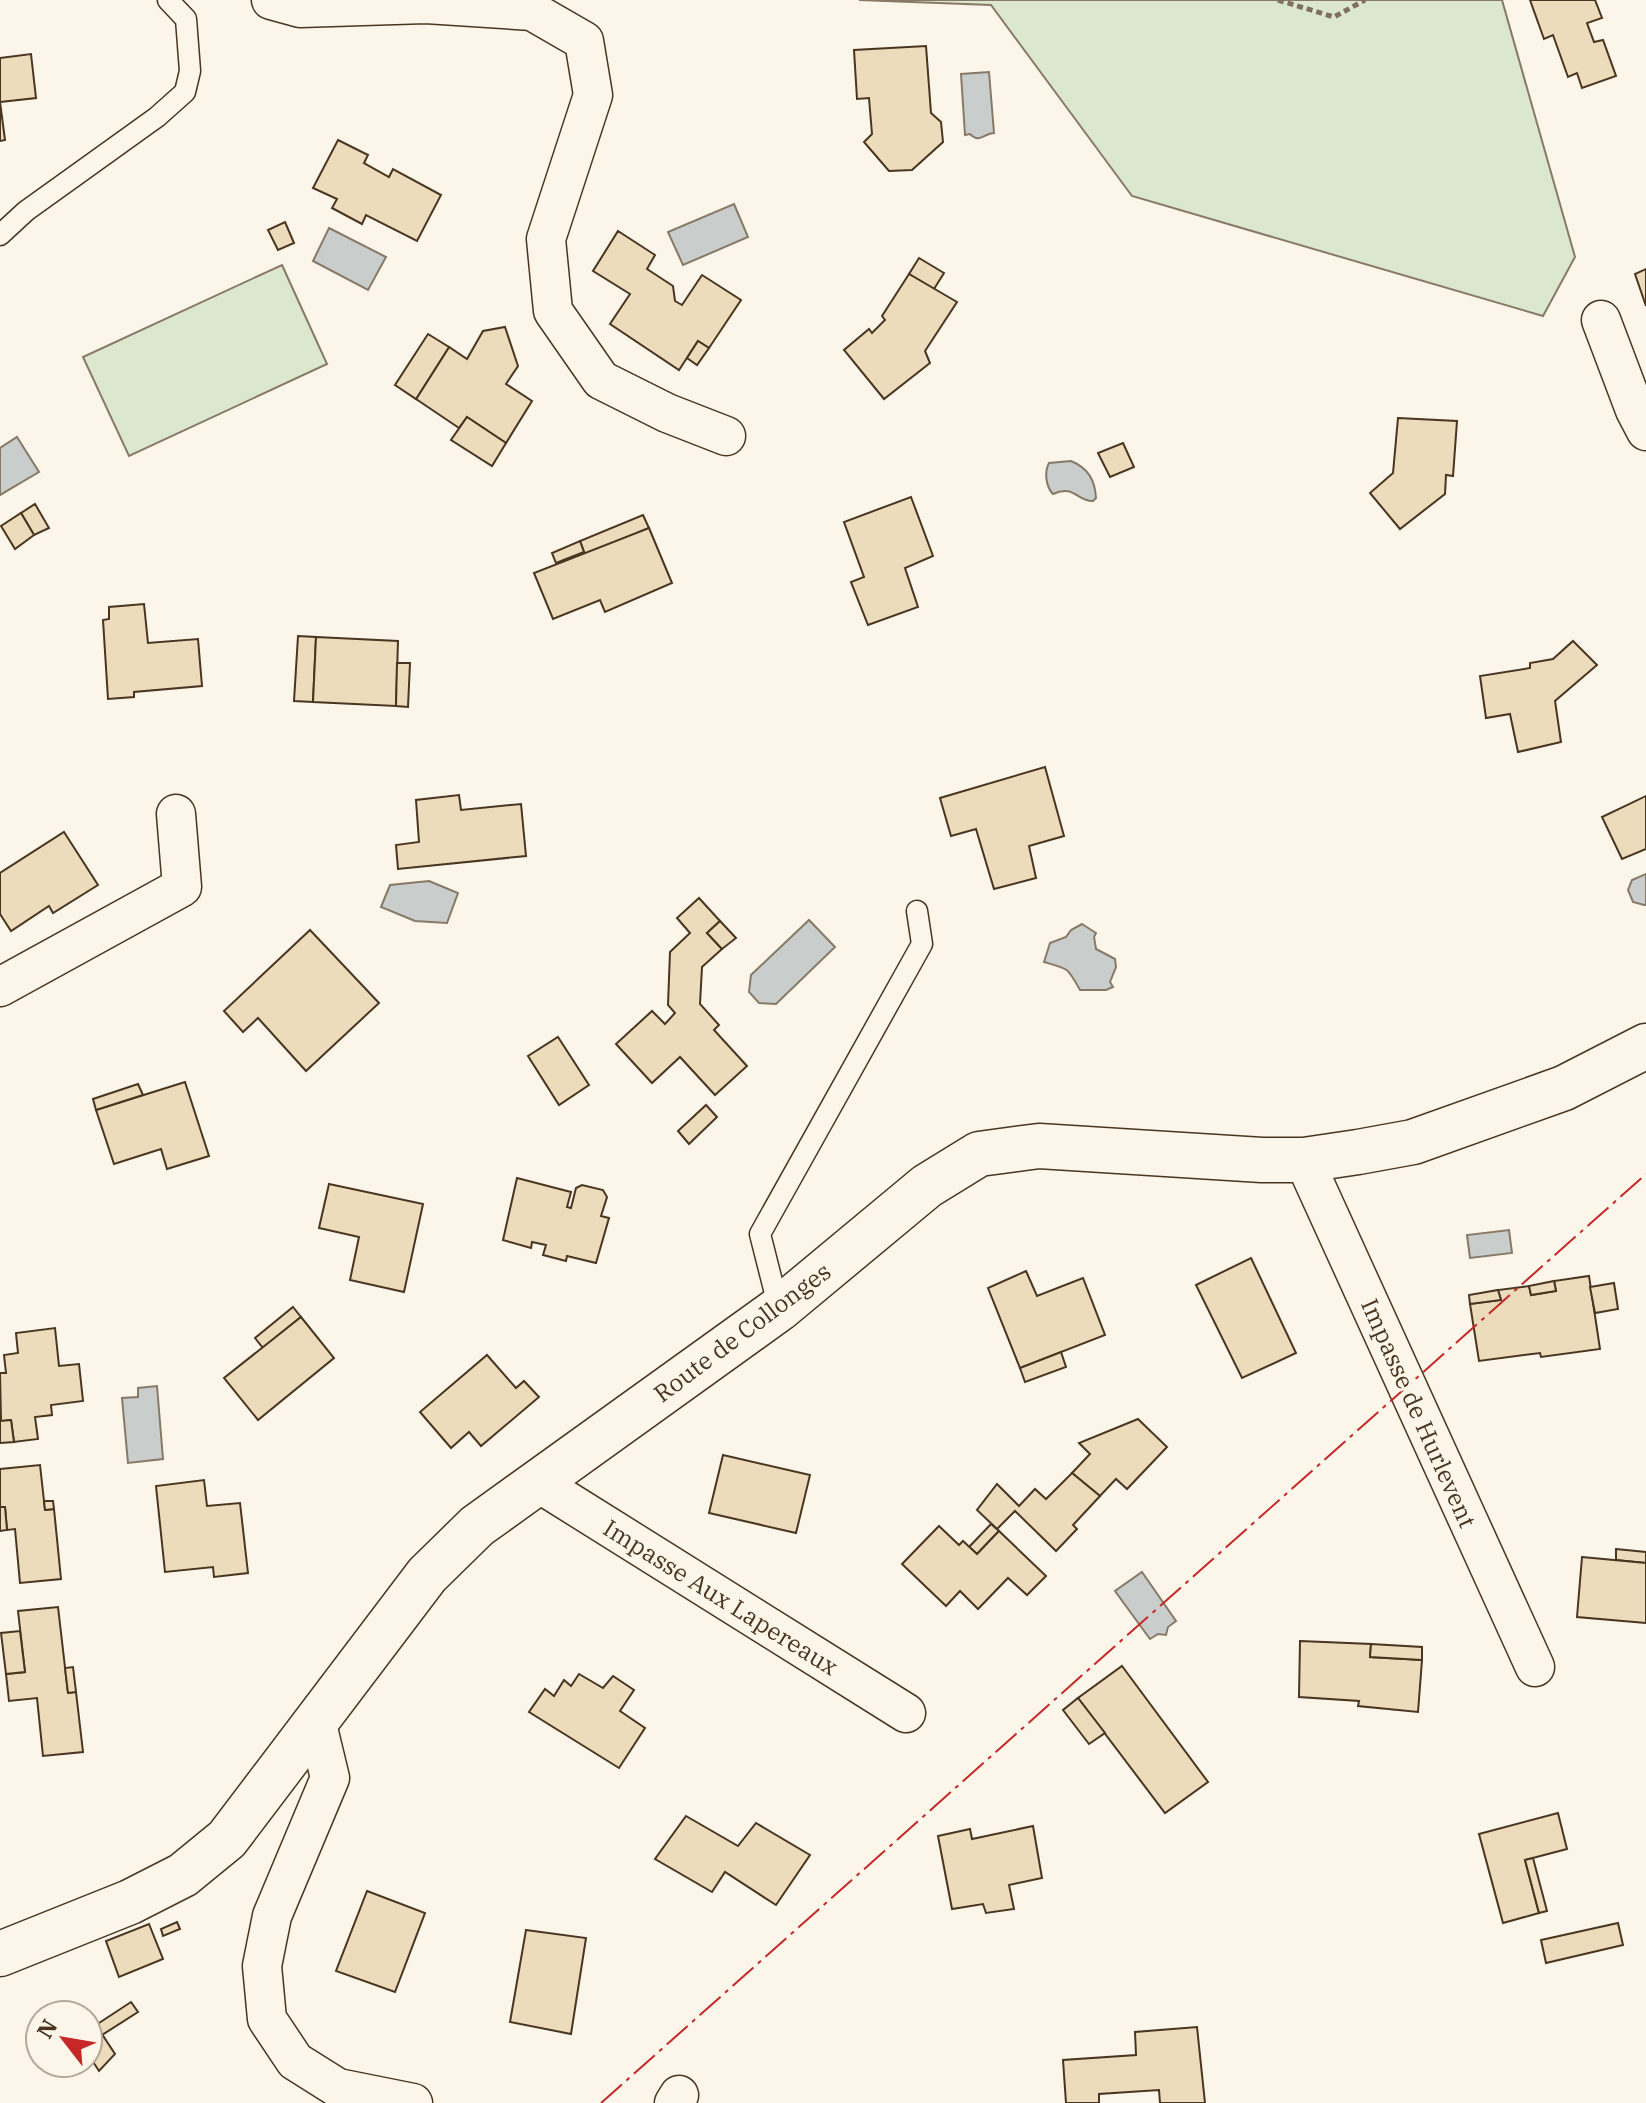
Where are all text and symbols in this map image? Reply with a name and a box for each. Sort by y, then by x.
street label: Route de Collonges [647,1255,837,1409]
street label: Impasse de Hurlevent [1354,1293,1484,1533]
street label: Impasse Aux Lapereaux [598,1512,844,1682]
north arrow [24,1999,104,2079]
text: N [30,2014,63,2043]

